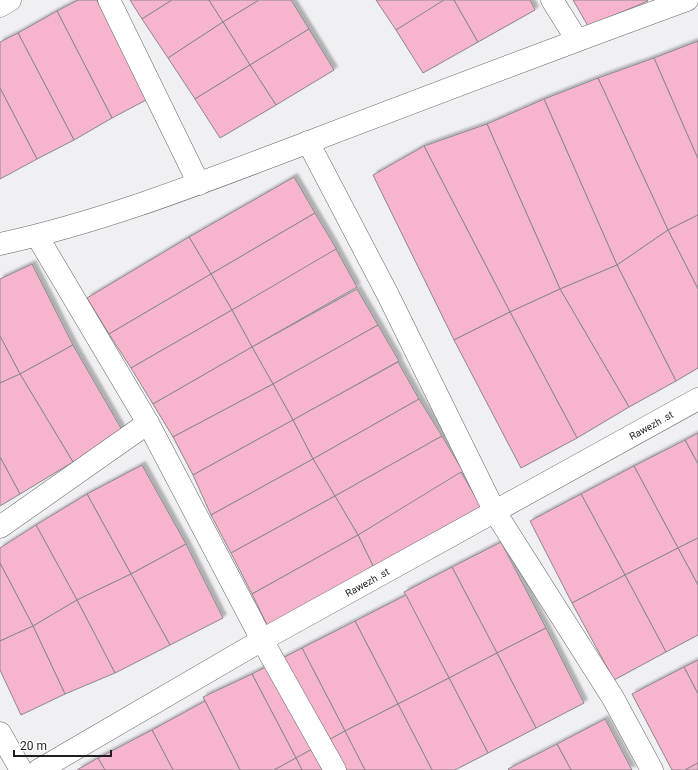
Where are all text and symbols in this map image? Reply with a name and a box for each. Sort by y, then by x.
street label: Rawezh .st [627,409,675,442]
street label: Rawezh .st [343,566,391,599]
scale bar [14,732,111,758]
text: 20 m [20,739,47,753]

